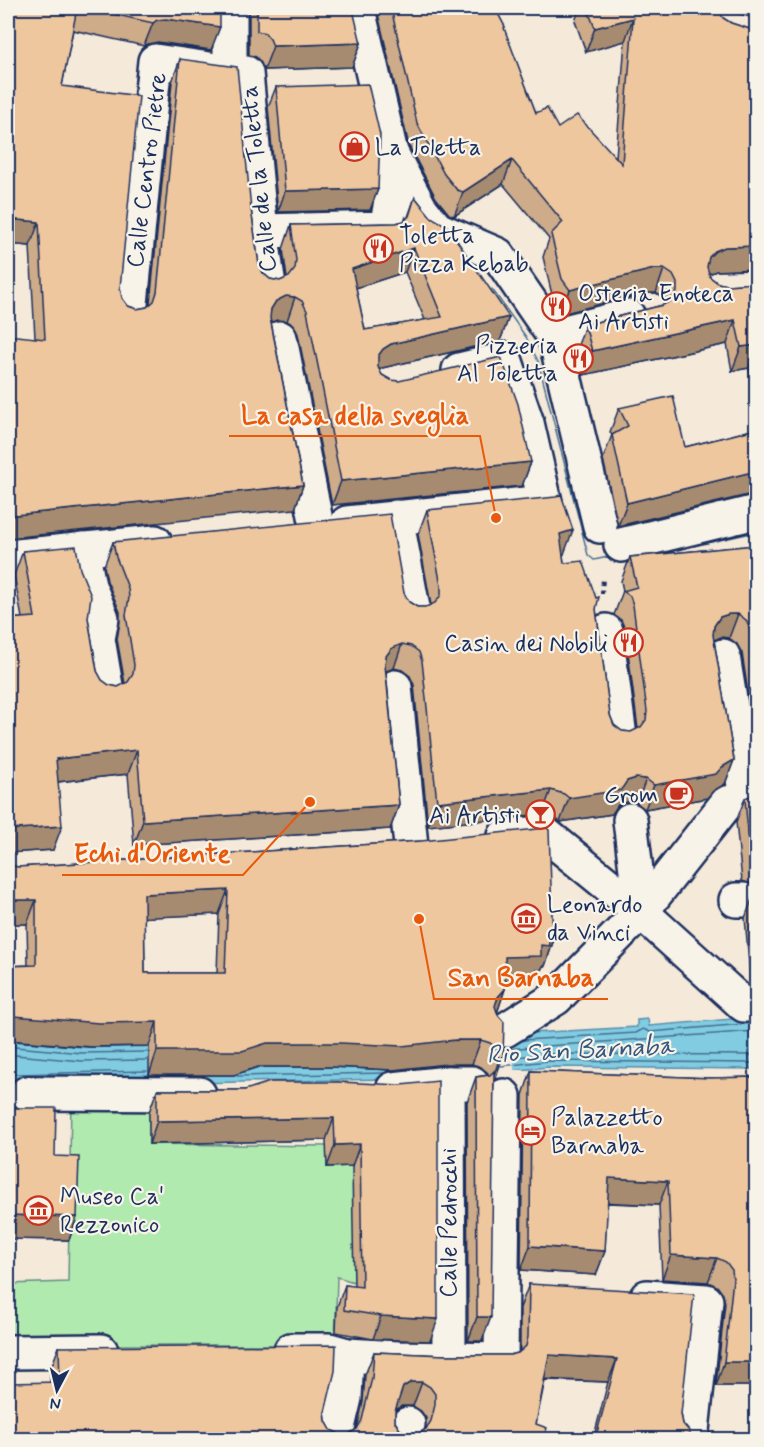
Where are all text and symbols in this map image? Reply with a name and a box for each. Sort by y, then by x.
street label: Calle Centro Pietre [120,71,175,270]
street label: Calle de la Toletta [234,84,285,274]
shop icon: La Toletta [338,131,370,163]
place label: La Toletta [375,133,481,164]
place label: Toletta Pizza Kebab [399,221,529,280]
restaurant icon: Toletta Pizza Kebab [362,233,394,265]
place label: Osteria Enoteca Ai Artisti [578,279,734,338]
restaurant icon: Osteria Enoteca Ai Artisti [541,291,573,323]
place label: Pizzeria Al Toletta [457,331,558,390]
restaurant icon: Pizzeria Al Toletta [563,343,595,375]
callout: La casa della sveglia [229,392,480,436]
text: La casa della sveglia [241,400,469,437]
restaurant icon: Casin dei Nobili [613,627,645,659]
place label: Casin dei Nobili [444,629,608,660]
cafe icon: Grom [663,778,695,810]
place label: Grom [604,780,658,811]
bar icon: Ai Artisti [525,799,557,831]
place label: Ai Artisti [429,801,520,832]
callout: Echi d'Oriente [62,831,243,875]
text: Echi d'Oriente [74,838,231,872]
place label: Leonardo da Vinci [547,890,643,949]
museum icon: Leonardo da Vinci [510,902,542,934]
callout: San Barnaba [434,955,608,999]
text: San Barnaba [448,962,594,996]
water label: Rio San Barnaba [486,1029,676,1073]
place label: Palazzetto Barnaba [551,1103,663,1162]
hotel icon: Palazzetto Barnaba [514,1115,546,1147]
street label: Calle Pedrocchi [434,1148,465,1298]
place label: Museo Ca' Rezzonico [60,1182,164,1241]
museum icon: Museo Ca' Rezzonico [23,1194,55,1226]
north arrow [27,1360,87,1420]
text: N [49,1392,62,1414]

